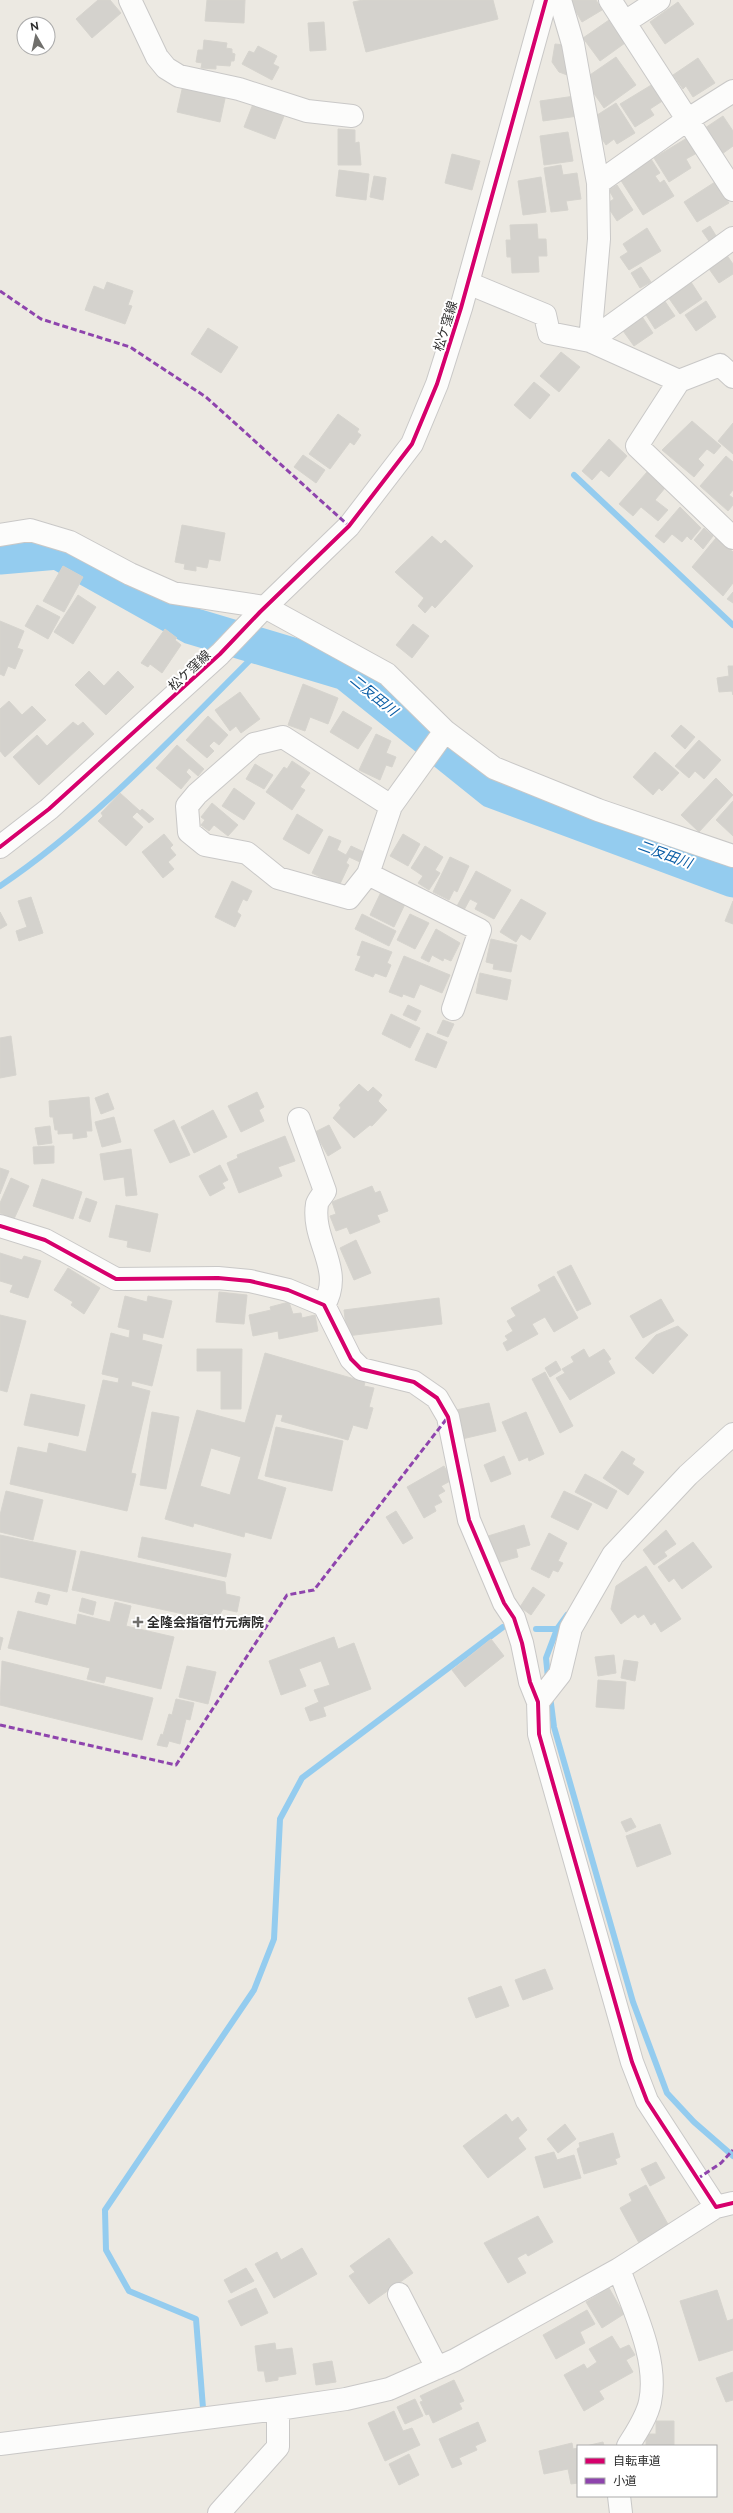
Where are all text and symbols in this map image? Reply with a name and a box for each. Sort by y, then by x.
north arrow [16,16,56,56]
text: N [29,20,40,34]
street label: 松ケ窪線 [431,299,460,353]
street label: 松ケ窪線 [165,647,213,694]
water label: 二反田川 [347,671,402,720]
water label: 二反田川 [636,837,696,872]
place label: 全隆会指宿竹元病院 [147,1615,264,1630]
marker: 全隆会指宿竹元病院 [132,1616,144,1628]
legend [577,2445,717,2497]
text: 自転車道 [613,2454,661,2468]
text: 小道 [613,2474,637,2488]

